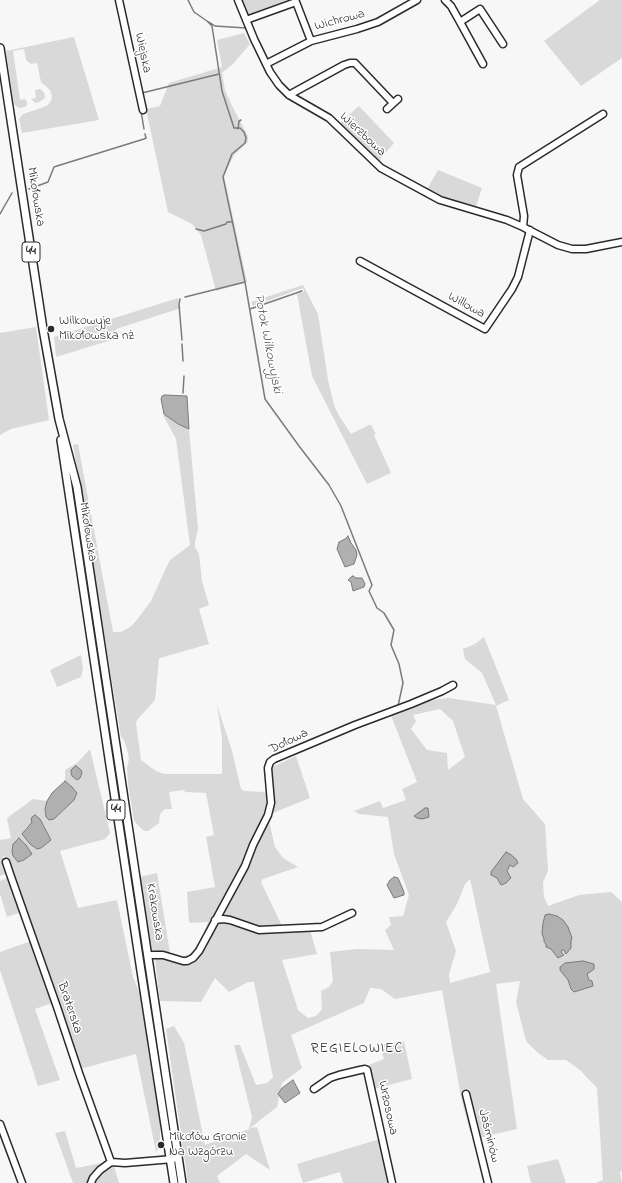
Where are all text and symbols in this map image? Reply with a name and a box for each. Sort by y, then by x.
street label: Wichrowa [313,7,367,35]
street label: Wiejska [130,31,154,75]
street label: Wierzbowa [336,110,388,160]
street label: Mikołowska [23,166,47,228]
road number: 44 [22,242,40,262]
street label: Willowa [445,290,487,322]
water label: Potok Wilkowyjski [249,293,285,395]
place label: Wilkowyje Mikołowska nż [59,314,134,345]
marker: Wilkowyje Mikołowska nż [46,324,56,334]
street label: Mikołowska [75,501,99,563]
street label: Dołowa [267,726,311,758]
road number: 44 [107,800,125,820]
street label: Krakowska [142,882,166,942]
street label: Braterska [53,980,85,1036]
district label: REGIELOWIEC [311,1042,403,1058]
street label: Wrzosowa [374,1079,400,1137]
street label: Jaśminów [474,1108,502,1164]
place label: Mikołów Gronie Na Wzgórzu [169,1130,246,1161]
marker: Mikołów Gronie Na Wzgórzu [156,1140,166,1150]

